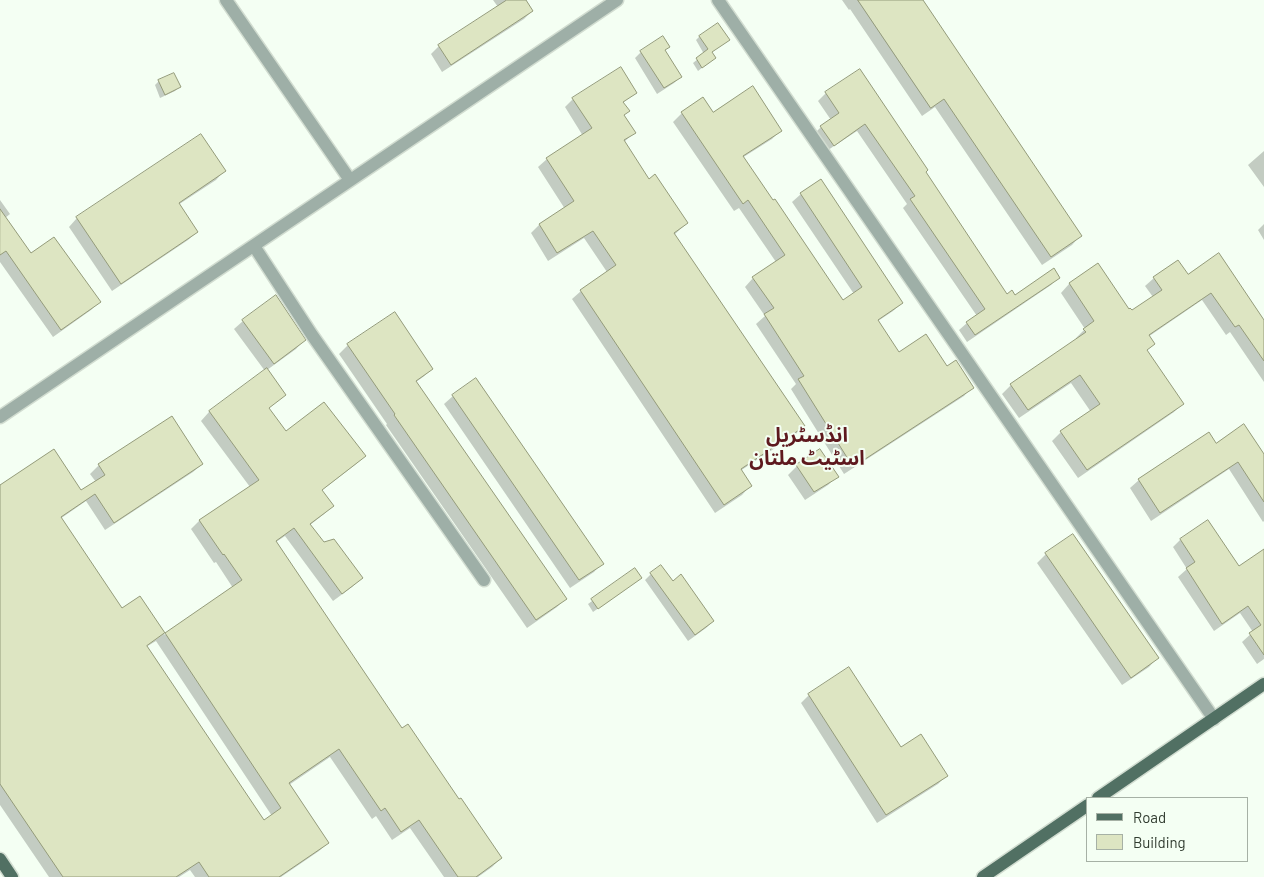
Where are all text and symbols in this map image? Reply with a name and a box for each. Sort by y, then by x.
district label: انڈسٹریل اسٹیٹ ملتان [749,423,865,470]
legend [1086,797,1249,862]
text: Road [1133,808,1166,826]
text: Building [1133,833,1186,851]

